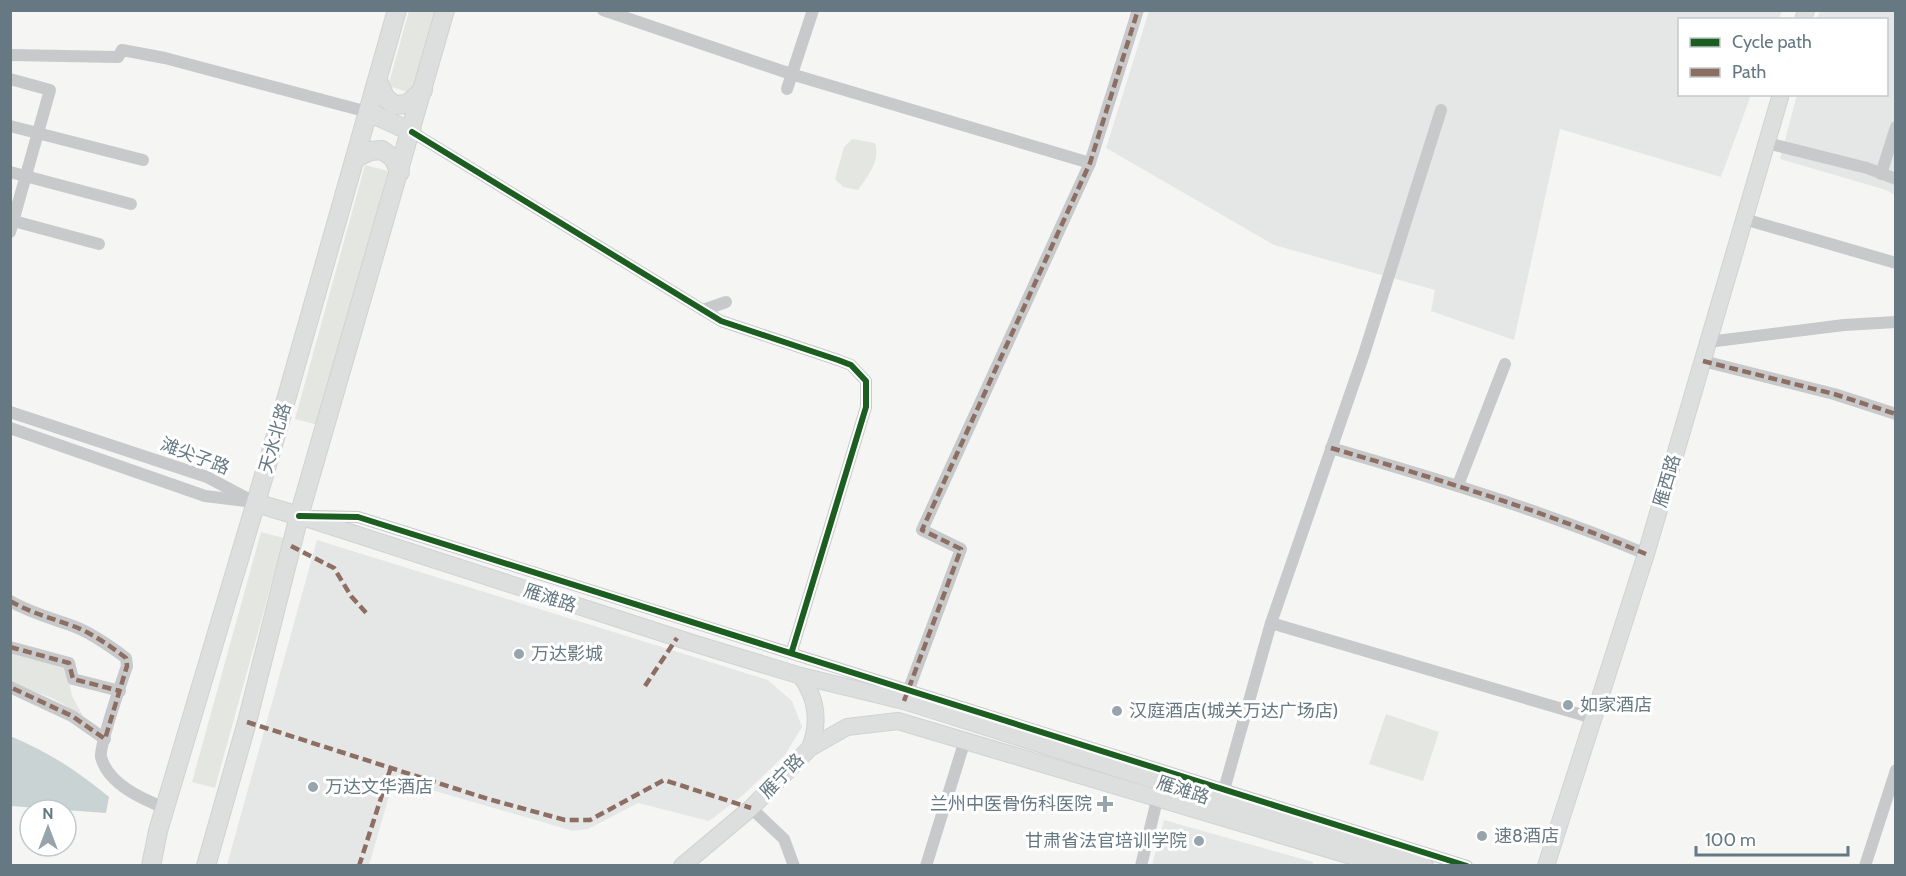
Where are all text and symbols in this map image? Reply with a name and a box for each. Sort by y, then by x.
legend [1678,18,1888,96]
text: Cycle path [1732,31,1812,53]
text: Path [1732,61,1766,83]
street label: 天水北路 [255,400,295,476]
street label: 滩尖子路 [157,433,233,479]
street label: 雁西路 [1649,452,1685,510]
street label: 雁滩路 [521,579,579,617]
place label: 万达影城 [531,643,603,665]
marker: 万达影城 [512,647,526,661]
place label: 如家酒店 [1580,694,1652,716]
marker: 如家酒店 [1561,698,1575,712]
place label: 汉庭酒店(城关万达广场店) [1129,700,1338,722]
marker: 汉庭酒店(城关万达广场店) [1110,704,1124,718]
street label: 雁宁路 [755,749,809,803]
street label: 雁滩路 [1154,771,1212,809]
place label: 万达文华酒店 [325,776,433,798]
marker: 万达文华酒店 [306,780,320,794]
place label: 兰州中医骨伤科医院 [930,793,1092,815]
marker: 兰州中医骨伤科医院 [1096,795,1114,813]
north arrow [18,798,78,858]
text: N [42,804,54,823]
scale bar [1696,819,1848,857]
place label: 速8酒店 [1494,825,1559,847]
marker: 速8酒店 [1475,829,1489,843]
text: 100 m [1705,829,1756,851]
place label: 甘肃省法官培训学院 [1025,830,1187,852]
marker: 甘肃省法官培训学院 [1192,834,1206,848]

